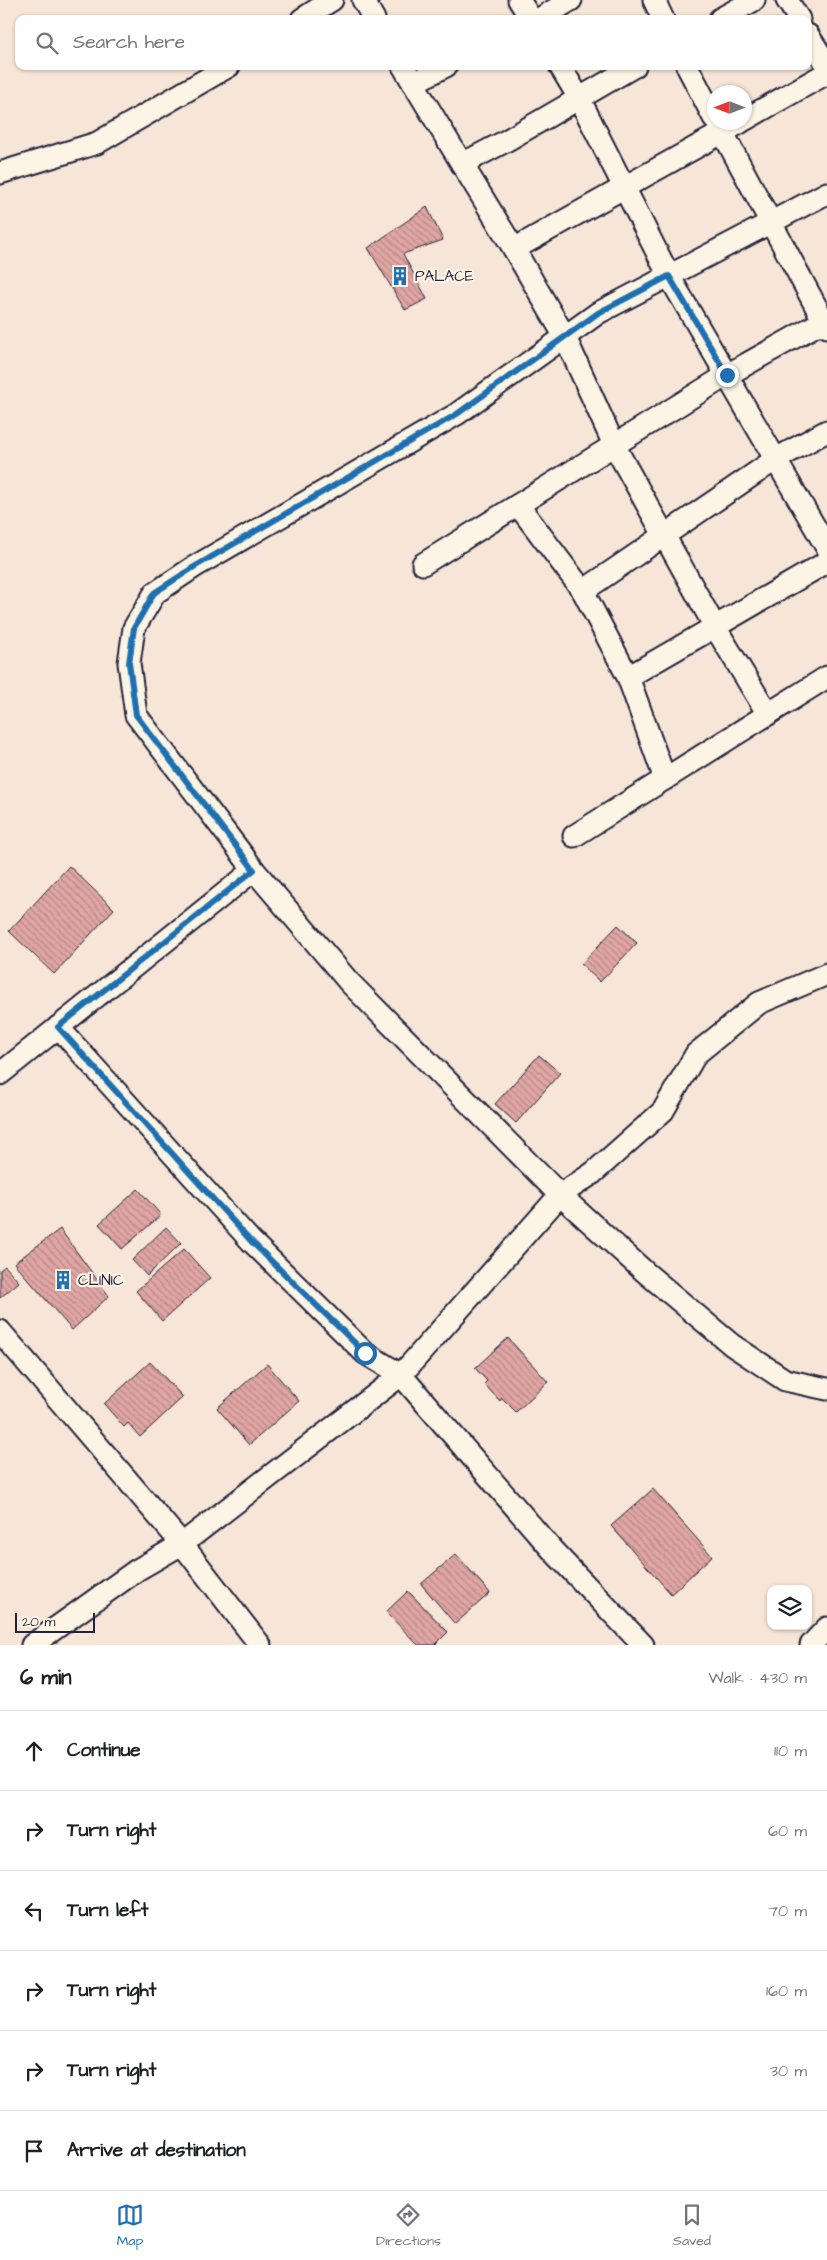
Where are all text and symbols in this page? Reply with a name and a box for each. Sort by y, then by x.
search box [15,15,812,70]
icon: search [33,29,61,57]
text: Search here [73,29,185,56]
north arrow [707,85,752,130]
building icon: PALACE [389,265,411,287]
place label: PALACE [415,266,474,287]
route end [716,364,739,387]
building icon: CLINIC [52,1269,74,1291]
place label: CLINIC [78,1270,124,1291]
route start [354,1342,377,1365]
map controls [767,1585,812,1630]
button: layers [767,1585,812,1630]
scale bar [15,1610,95,1633]
text: 20 m [22,1612,55,1632]
text: 6 min [20,1663,72,1692]
text: Walk · 430 m [708,1667,807,1689]
icon: ahead [20,1737,48,1765]
text: Continue [67,1737,141,1764]
text: 110 m [774,1740,807,1762]
icon: right [20,1817,48,1845]
text: Turn right [67,1817,156,1844]
text: 60 m [768,1820,807,1842]
icon: left [20,1897,48,1925]
text: Turn left [67,1897,148,1924]
text: 70 m [768,1900,807,1922]
icon: right [20,1977,48,2005]
text: Turn right [67,1977,156,2004]
text: 160 m [766,1980,807,2002]
icon: right [20,2057,48,2085]
text: Turn right [67,2057,156,2084]
text: 30 m [770,2060,807,2082]
icon: arrive [20,2137,48,2165]
text: Arrive at destination [67,2137,246,2164]
tab: Map [116,2201,144,2251]
tab: Directions [376,2201,441,2251]
tab: Saved [673,2201,711,2251]

